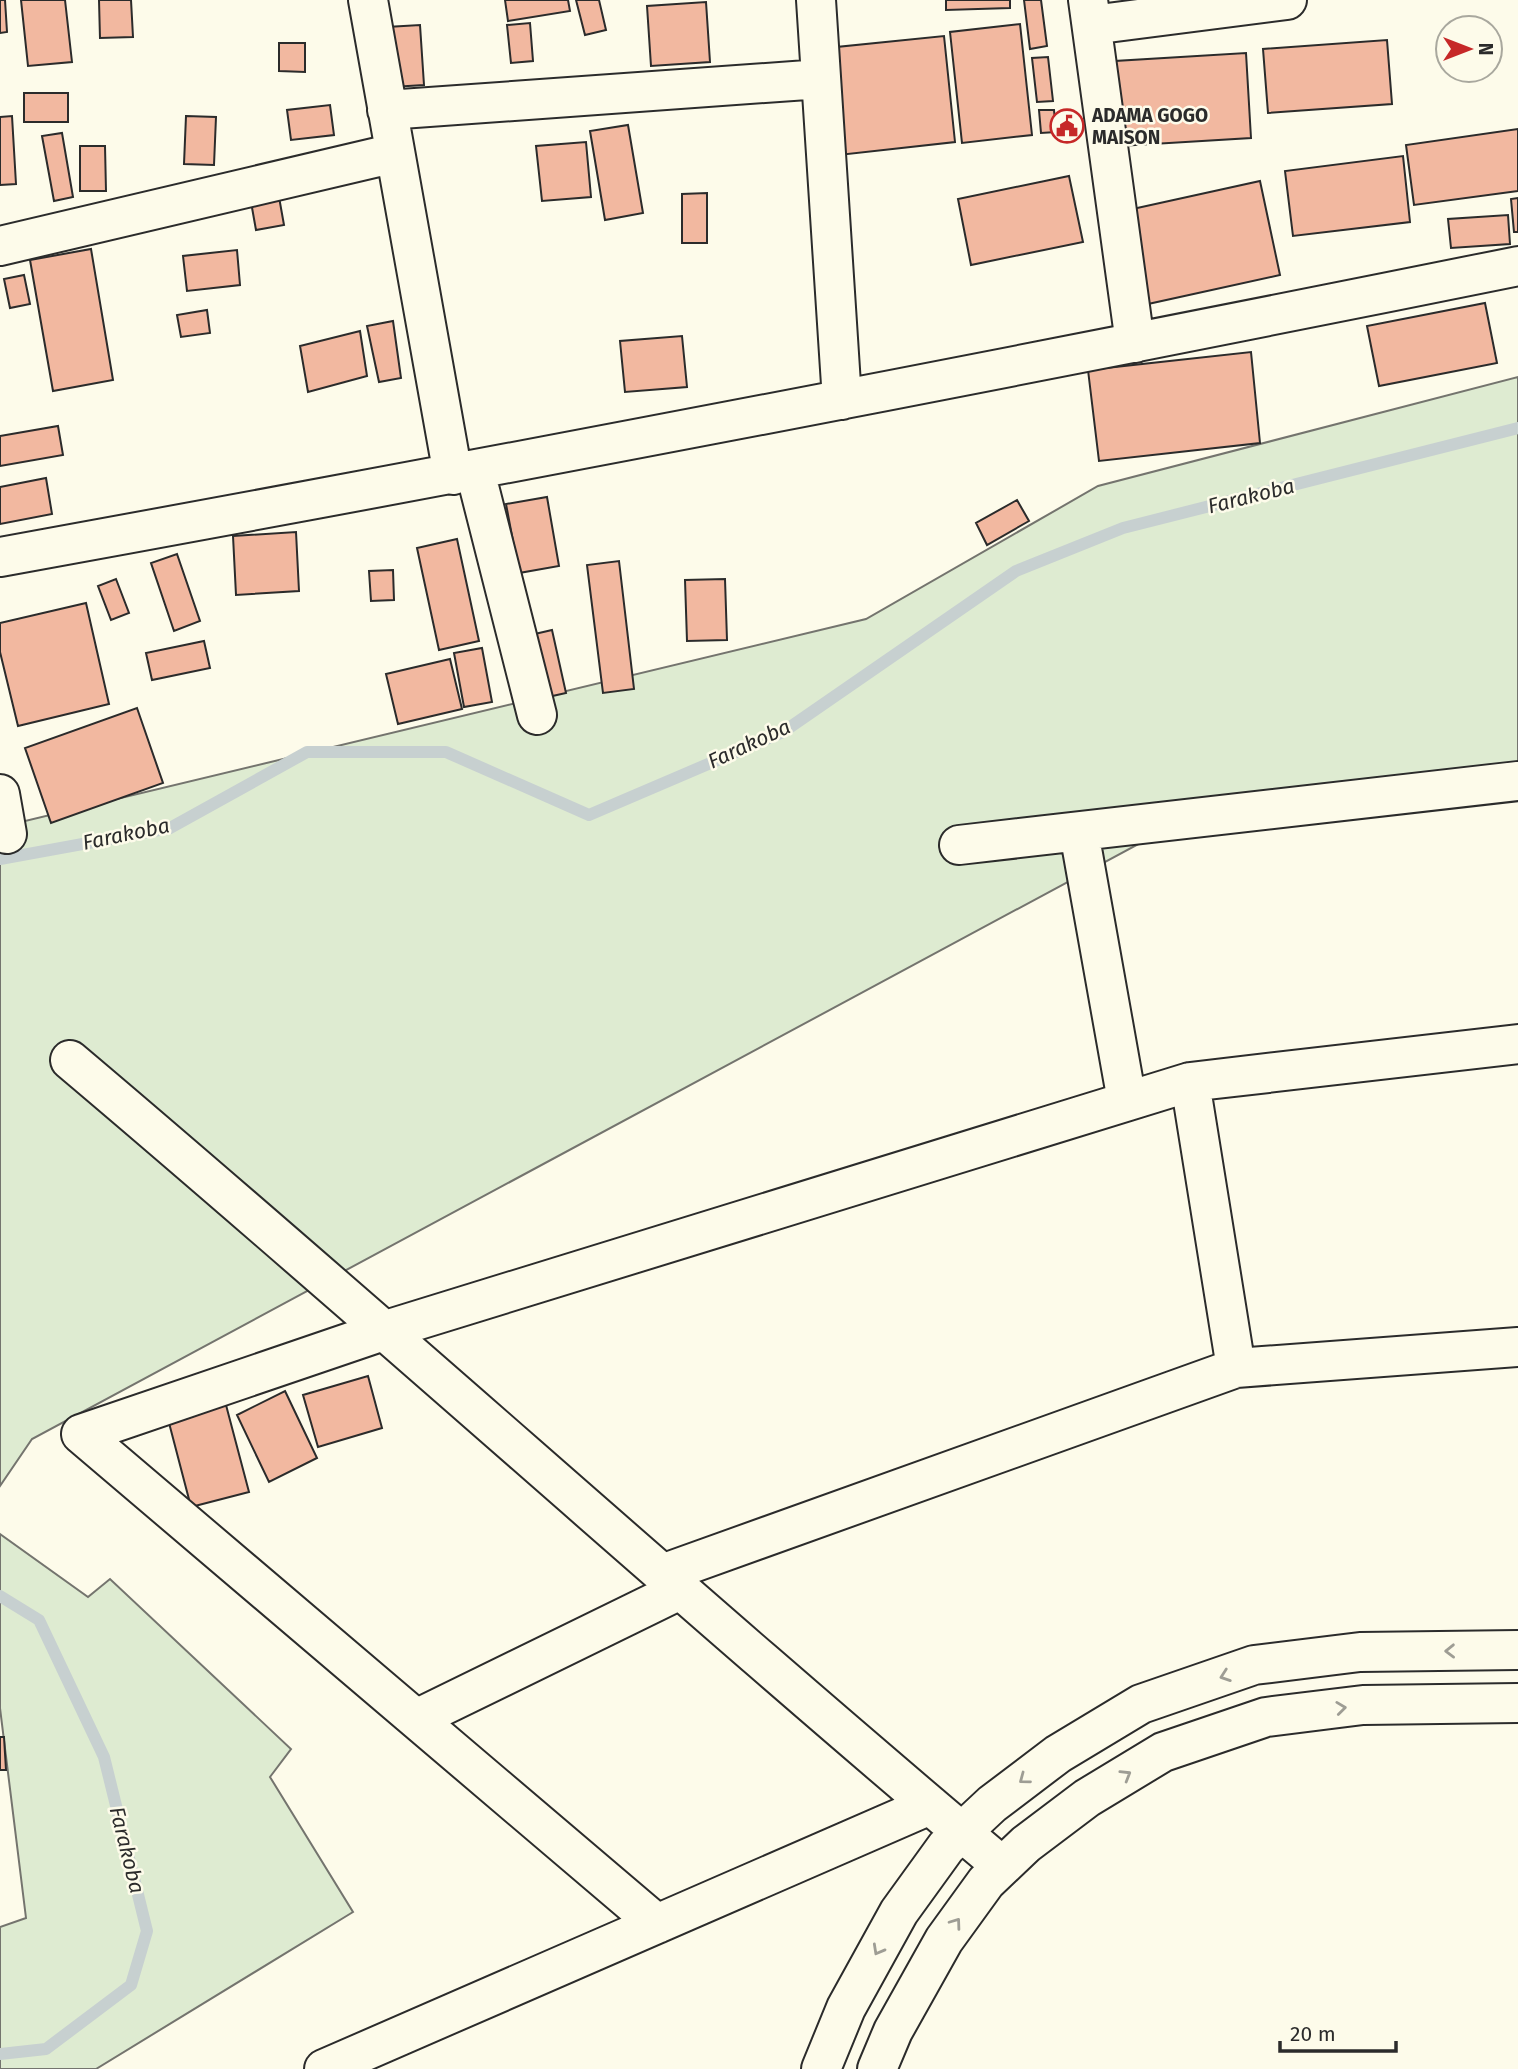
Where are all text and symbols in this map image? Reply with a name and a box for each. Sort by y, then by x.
north arrow [1434,14,1504,84]
text: N [1474,43,1497,55]
place label: ADAMA GOGO MAISON [1091,104,1208,149]
public building icon: ADAMA GOGO MAISON [1048,107,1086,145]
water label: Farakoba [1205,473,1297,519]
water label: Farakoba [703,714,795,774]
water label: Farakoba [80,812,172,856]
one-way arrow [1444,1643,1455,1658]
one-way arrow [1219,1667,1231,1682]
one-way arrow [1335,1700,1346,1715]
one-way arrow [1118,1770,1131,1783]
one-way arrow [1020,1771,1032,1784]
water label: Farakoba [104,1804,150,1896]
one-way arrow [948,1918,960,1931]
one-way arrow [873,1943,886,1955]
scale bar [1280,2010,1396,2054]
text: 20 m [1290,2021,1336,2047]

